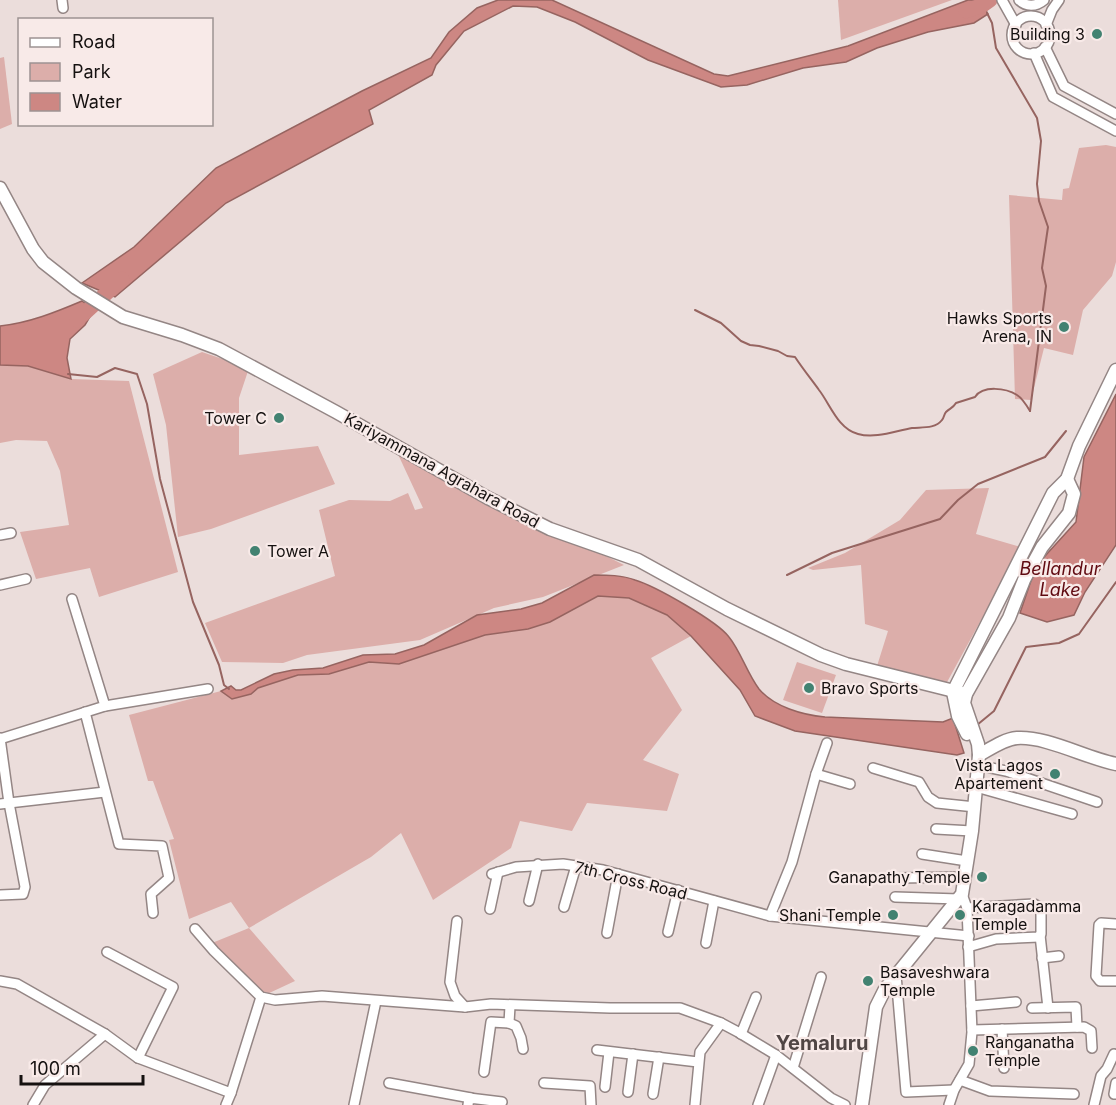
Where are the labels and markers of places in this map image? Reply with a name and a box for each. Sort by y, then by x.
place label: Building 3 [1010,24,1085,44]
marker: Building 3 [1090,27,1104,41]
place label: Hawks Sports Arena, IN [947,308,1052,346]
marker: Hawks Sports Arena, IN [1057,320,1071,334]
place label: Tower C [204,408,267,428]
marker: Tower C [272,411,286,425]
place label: Tower A [267,541,329,561]
marker: Tower A [248,544,262,558]
place label: Bravo Sports [821,678,918,698]
marker: Bravo Sports [802,681,816,695]
place label: Vista Lagos Apartement [954,755,1043,793]
marker: Vista Lagos Apartement [1048,767,1062,781]
place label: Ganapathy Temple [828,867,970,887]
marker: Ganapathy Temple [975,870,989,884]
place label: Karagadamma Temple [972,896,1081,934]
place label: Shani Temple [779,905,881,925]
marker: Shani Temple [886,908,900,922]
marker: Karagadamma Temple [953,908,967,922]
place label: Basaveshwara Temple [880,962,990,1000]
marker: Basaveshwara Temple [861,974,875,988]
place label: Ranganatha Temple [985,1032,1075,1070]
marker: Ranganatha Temple [966,1044,980,1058]

